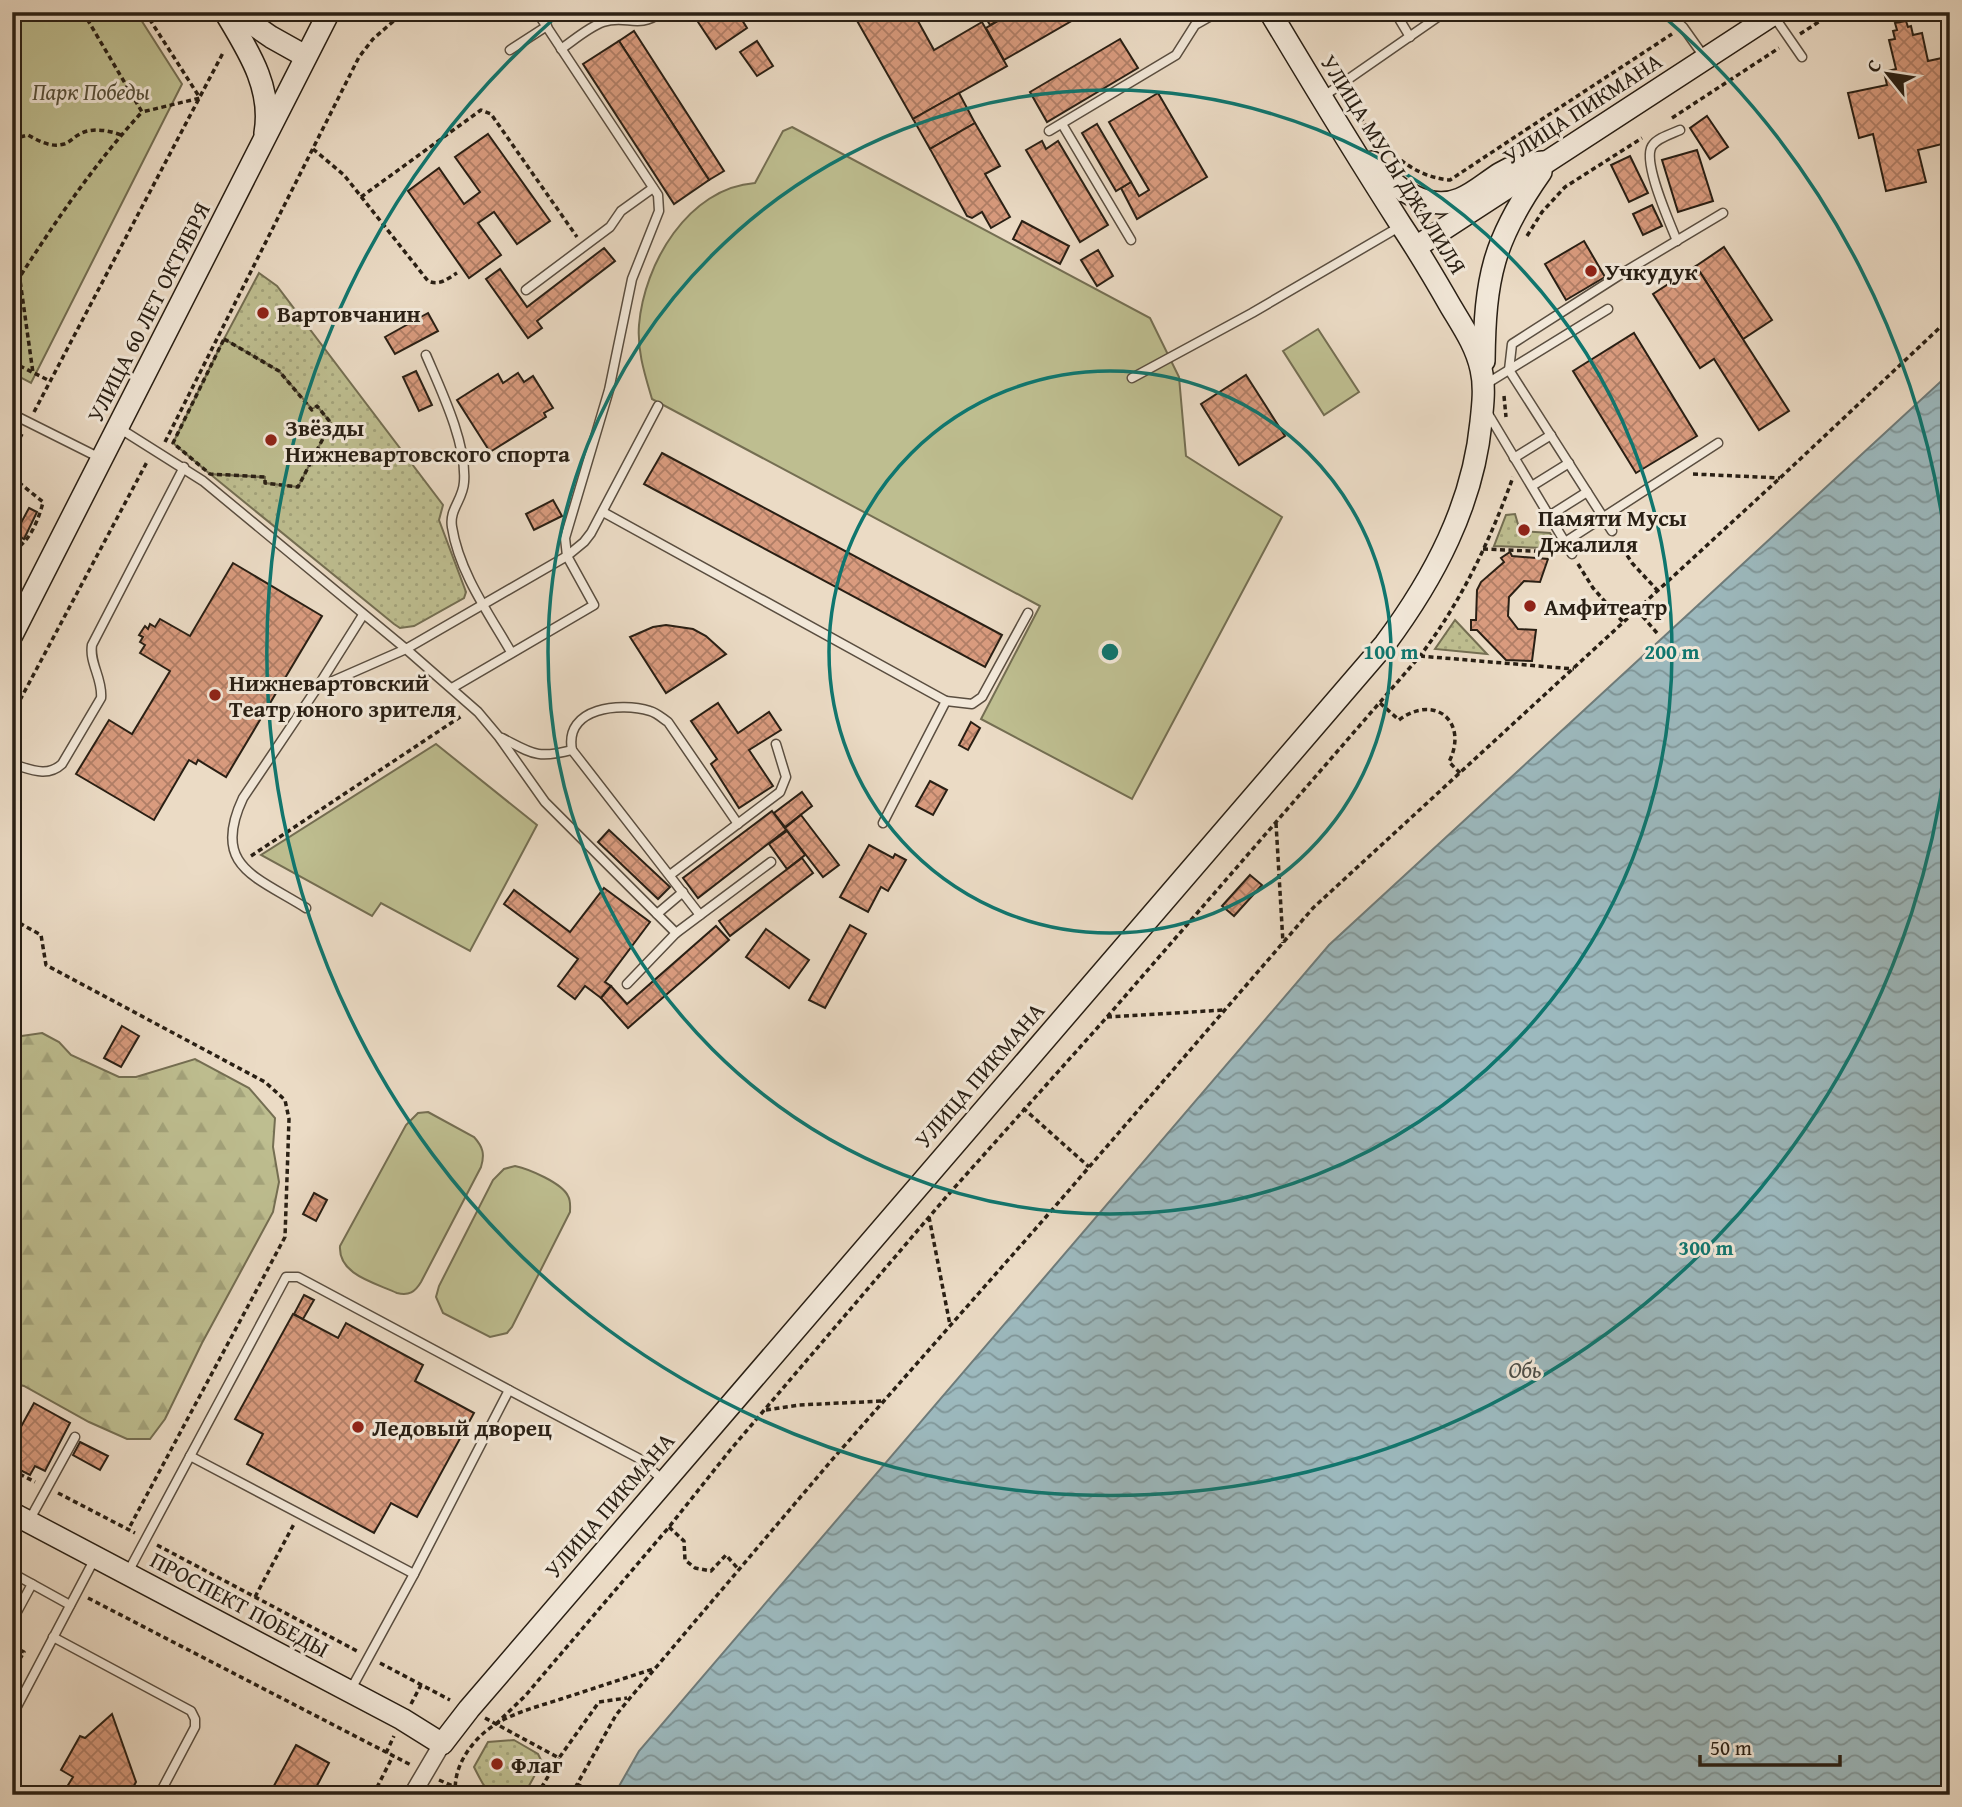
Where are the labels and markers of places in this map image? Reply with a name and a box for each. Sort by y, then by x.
place label: Учкудук [1605,255,1698,288]
marker: Учкудук [1583,263,1599,279]
place label: Вартовчанин [277,297,421,330]
marker: Вартовчанин [255,305,271,321]
place label: Звёзды Нижневартовского спорта [285,411,570,470]
marker: Звёзды Нижневартовского спорта [263,432,279,448]
place label: Памяти Мусы Джалиля [1537,501,1687,560]
marker: Памяти Мусы Джалиля [1516,522,1532,538]
place label: Амфитеатр [1544,590,1667,623]
marker: Амфитеатр [1522,598,1538,614]
centre of rings [1098,640,1122,664]
place label: Нижневартовский Театр юного зрителя [229,666,456,725]
marker: Нижневартовский Театр юного зрителя [207,687,223,703]
place label: Ледовый дворец [372,1411,552,1444]
marker: Ледовый дворец [350,1419,366,1435]
place label: Флаг [511,1748,563,1781]
marker: Флаг [489,1756,505,1772]

